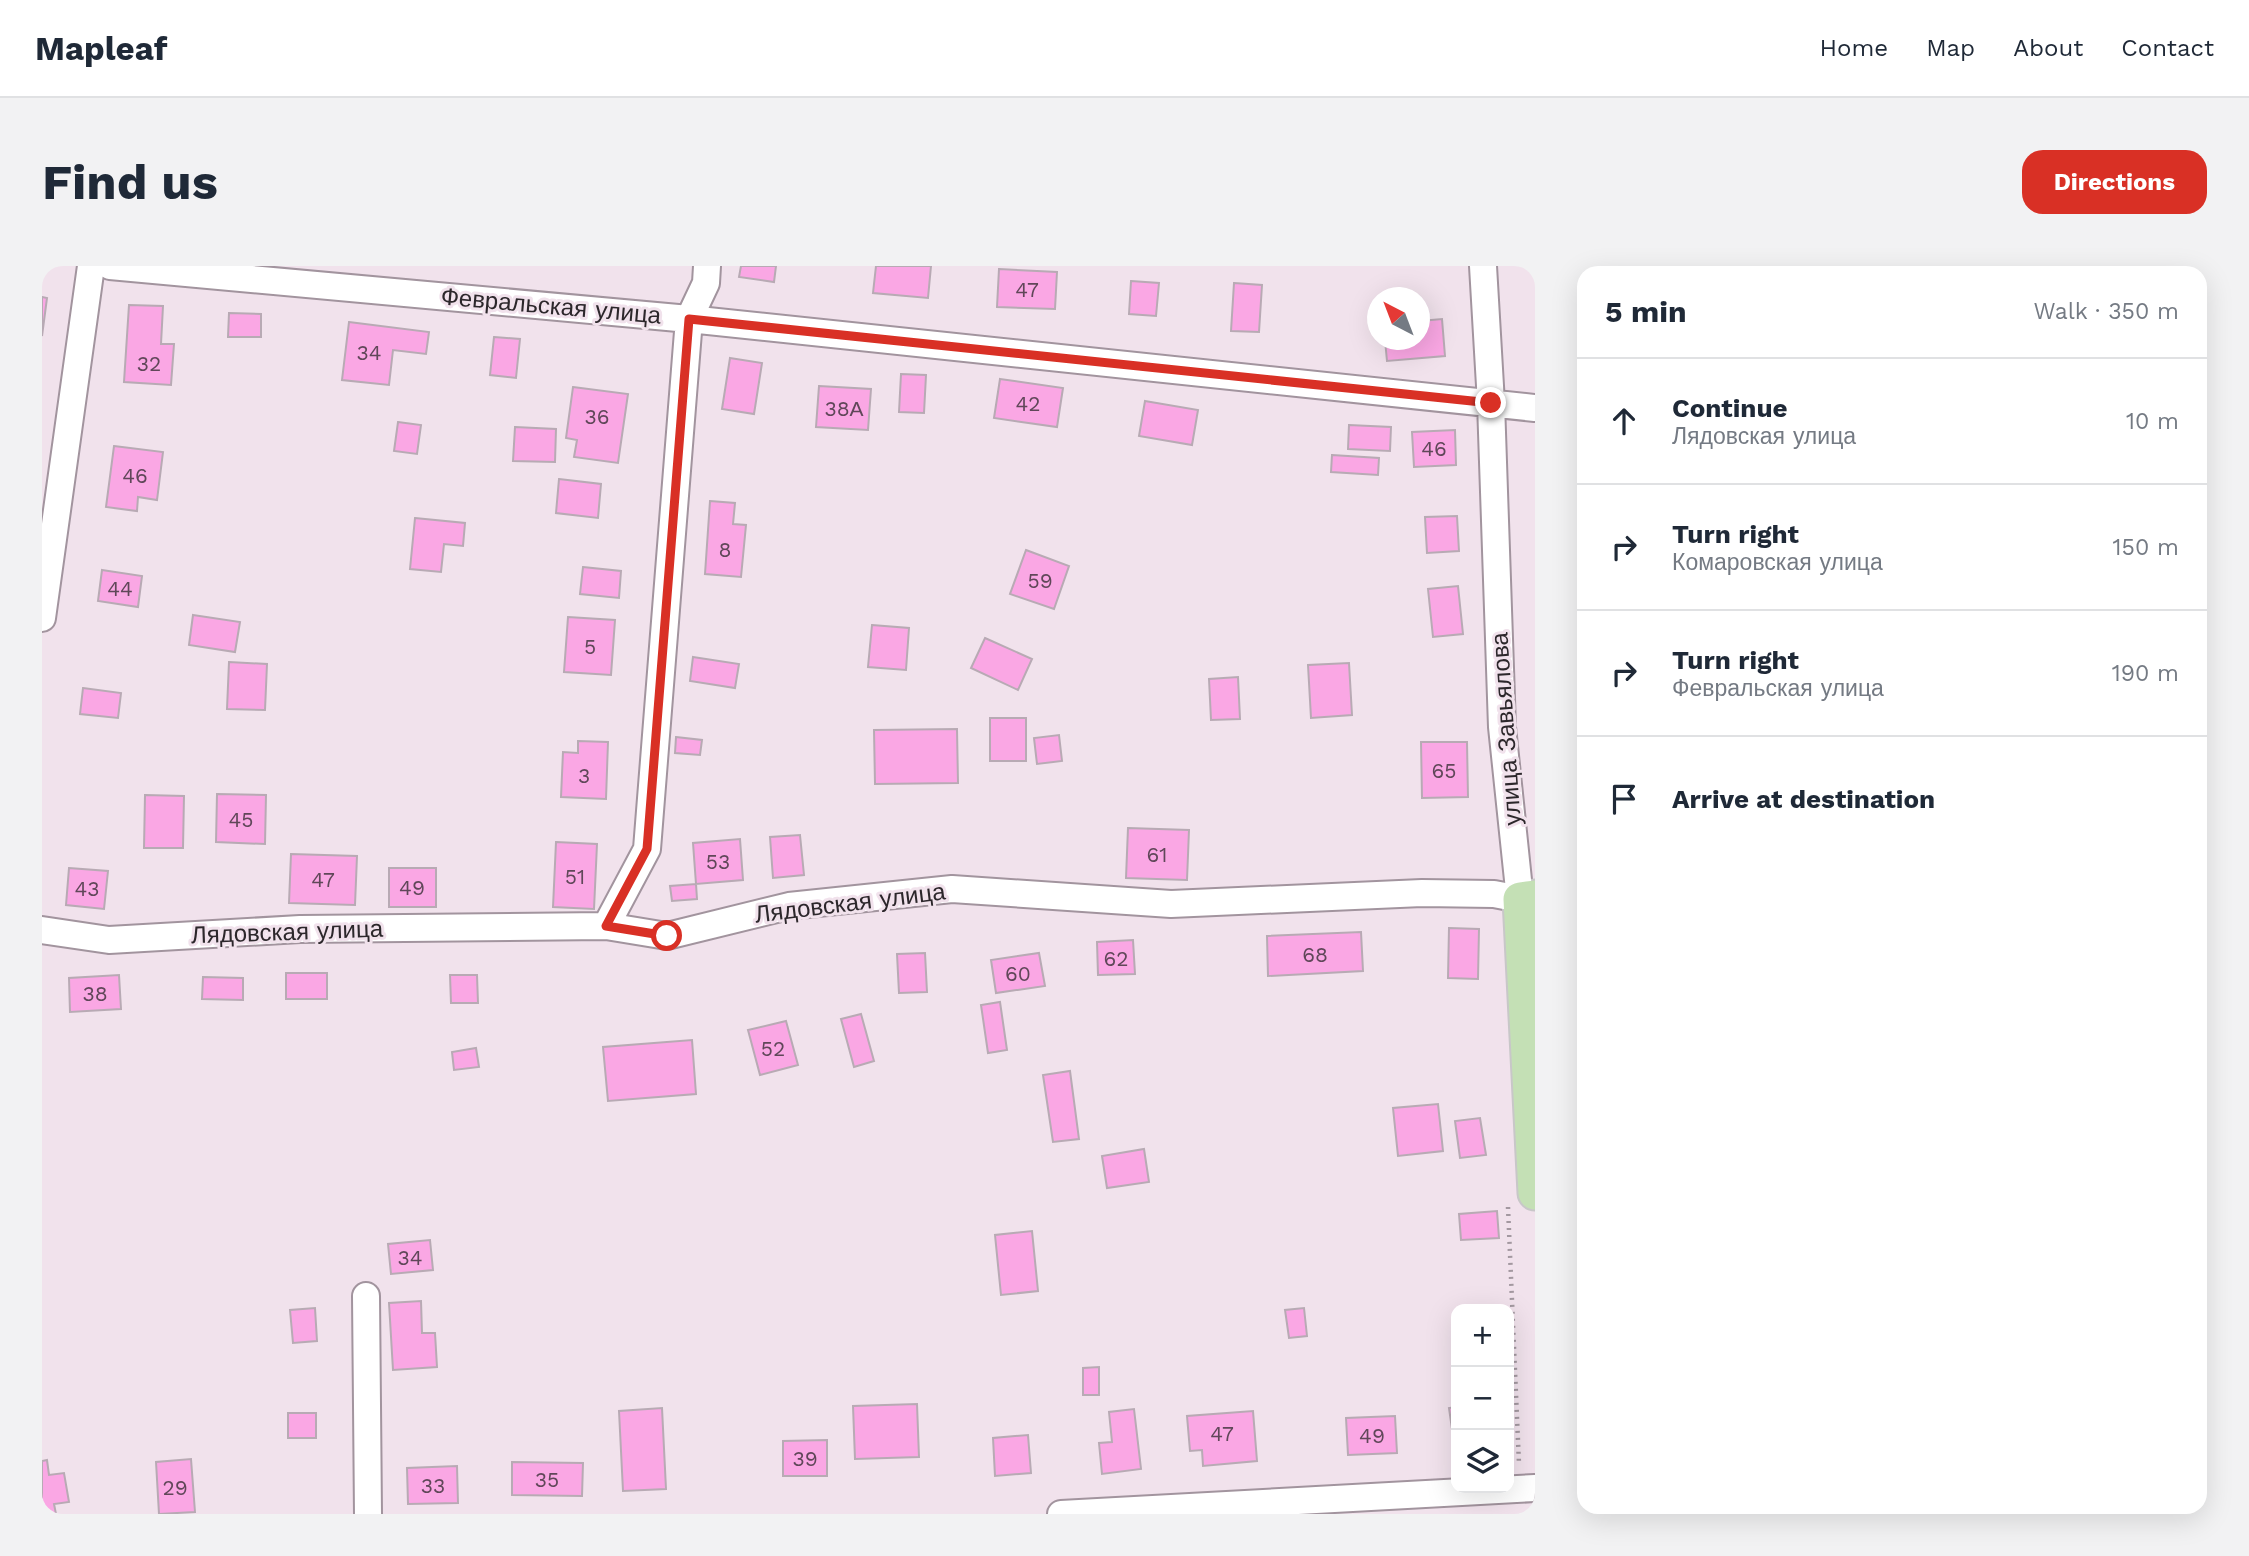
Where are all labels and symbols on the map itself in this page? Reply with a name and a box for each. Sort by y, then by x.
house number: 47 [1015,277,1039,302]
street label: Февральская улица [440,282,663,330]
north arrow [1367,287,1430,350]
house number: 34 [356,340,382,365]
house number: 32 [137,351,161,376]
route end [1475,387,1506,418]
house number: 42 [1015,391,1041,416]
house number: 38А [824,396,864,421]
house number: 36 [584,404,610,429]
house number: 46 [1421,436,1447,461]
house number: 46 [122,463,148,488]
house number: 8 [719,537,731,562]
house number: 59 [1027,568,1053,593]
house number: 44 [107,576,133,601]
street label: улица Завьялова [1485,631,1527,827]
house number: 5 [584,634,596,659]
house number: 65 [1432,758,1457,783]
house number: 3 [578,763,590,788]
house number: 45 [228,807,254,832]
house number: 61 [1147,842,1167,867]
house number: 53 [706,849,730,874]
house number: 51 [565,864,585,889]
house number: 47 [311,867,335,892]
house number: 49 [399,875,425,900]
house number: 43 [74,876,100,901]
street label: Лядовская улица [753,877,948,929]
street label: Лядовская улица [191,915,384,949]
route start [651,920,682,951]
house number: 68 [1302,942,1328,967]
house number: 62 [1103,946,1129,971]
house number: 60 [1005,961,1031,986]
house number: 38 [82,981,108,1006]
house number: 52 [761,1036,785,1061]
house number: 34 [397,1245,423,1270]
house number: 47 [1210,1421,1234,1446]
house number: 49 [1359,1423,1385,1448]
house number: 39 [792,1446,818,1471]
house number: 35 [535,1467,559,1492]
house number: 33 [421,1473,445,1498]
house number: 29 [162,1475,188,1500]

